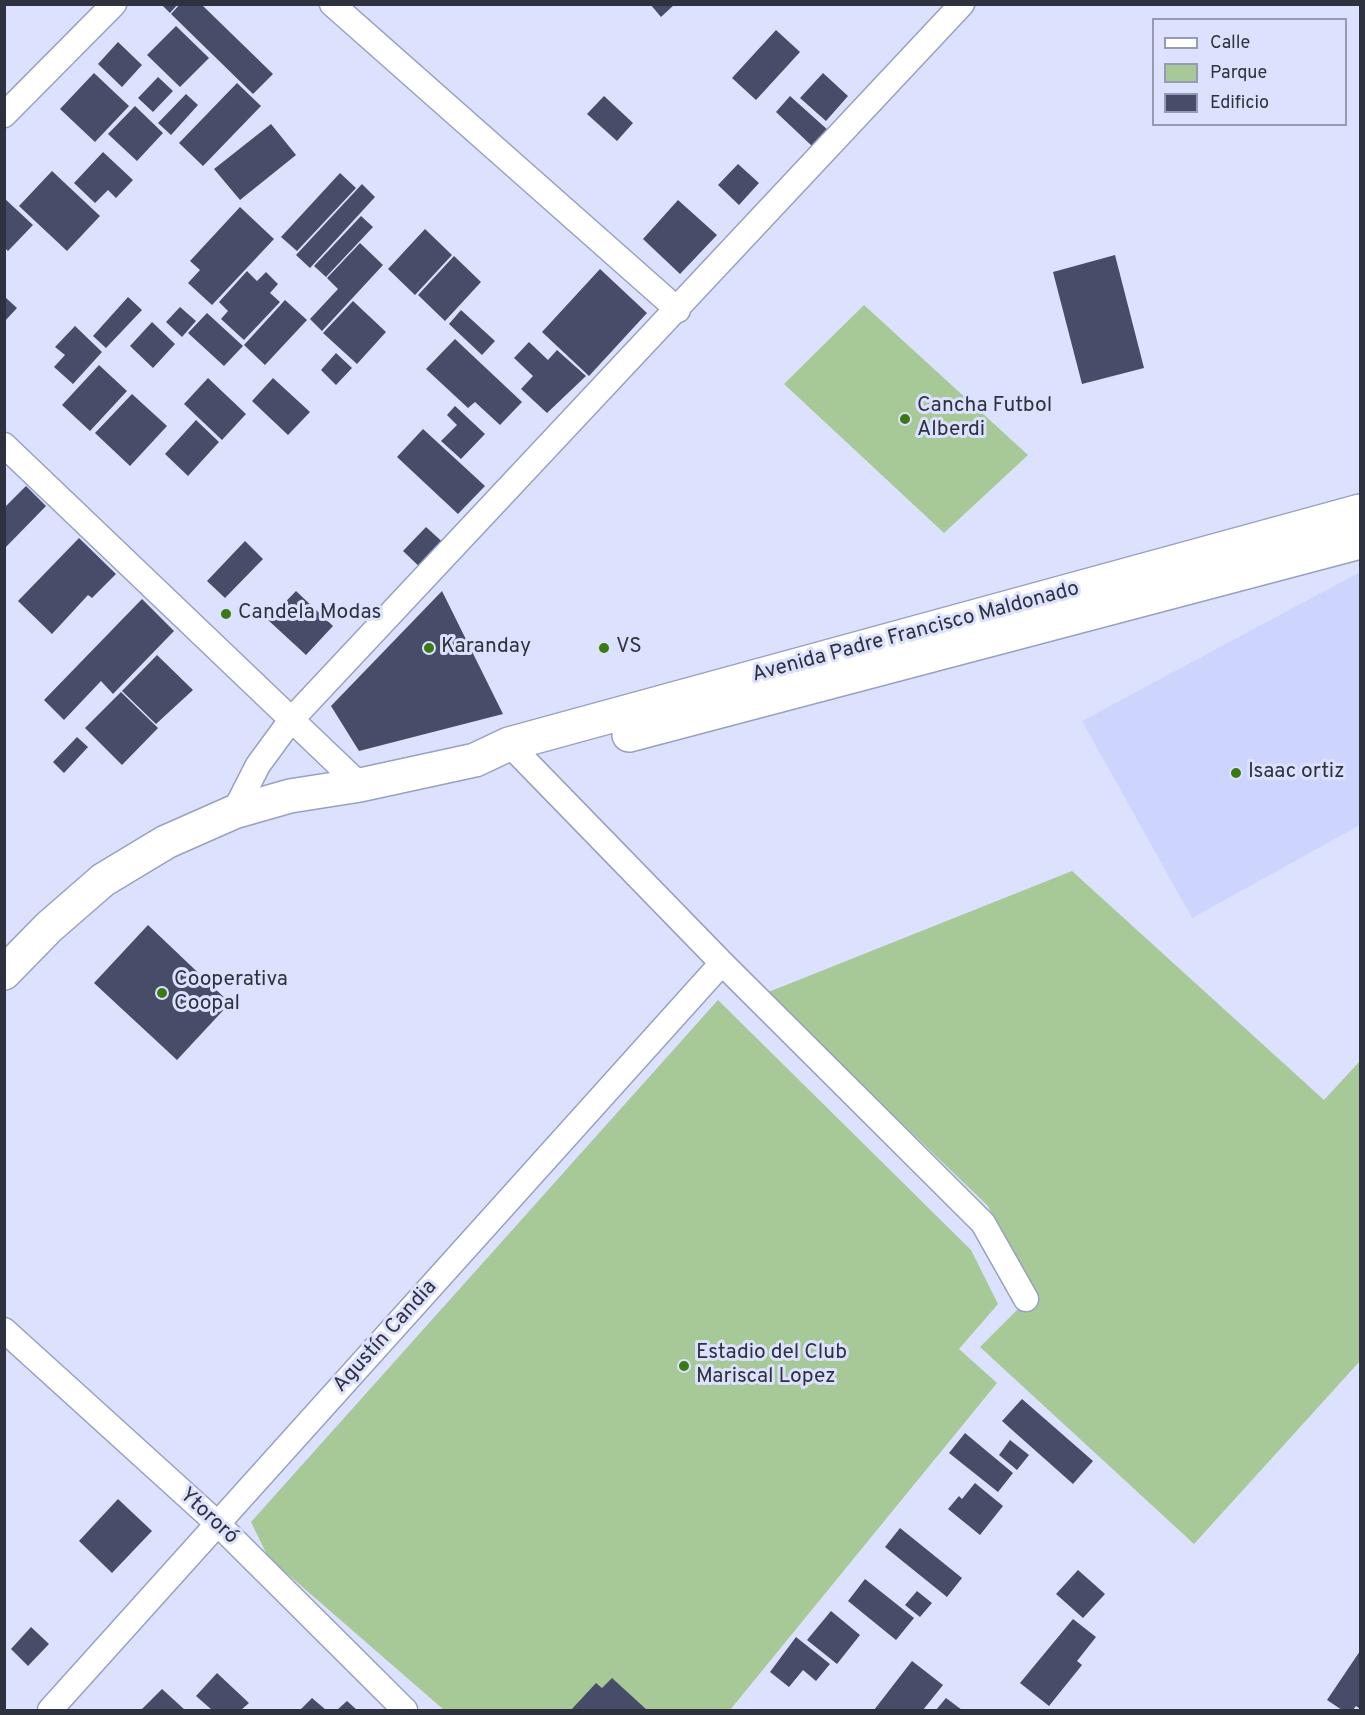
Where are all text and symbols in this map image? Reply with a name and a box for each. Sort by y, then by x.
legend [1152,18,1347,126]
text: Calle [1210,32,1250,55]
text: Parque [1210,62,1267,85]
text: Edificio [1210,92,1269,115]
place label: Cancha Futbol Alberdi [917,394,1052,444]
marker: Cancha Futbol Alberdi [898,412,912,426]
street label: Avenida Padre Francisco Maldonado [750,577,1082,689]
place label: Candela Modas [238,601,381,627]
marker: Candela Modas [219,607,233,621]
place label: Karanday [441,635,531,661]
place label: VS [616,635,642,661]
marker: Karanday [422,641,436,655]
marker: VS [597,641,611,655]
place label: Isaac ortiz [1248,760,1345,786]
marker: Isaac ortiz [1229,766,1243,780]
place label: Cooperativa Coopal [174,968,288,1018]
marker: Cooperativa Coopal [155,986,169,1000]
street label: Agustín Candia [329,1276,443,1398]
place label: Estadio del Club Mariscal Lopez [696,1341,847,1391]
marker: Estadio del Club Mariscal Lopez [677,1359,691,1373]
street label: Ytororó [173,1484,243,1550]

